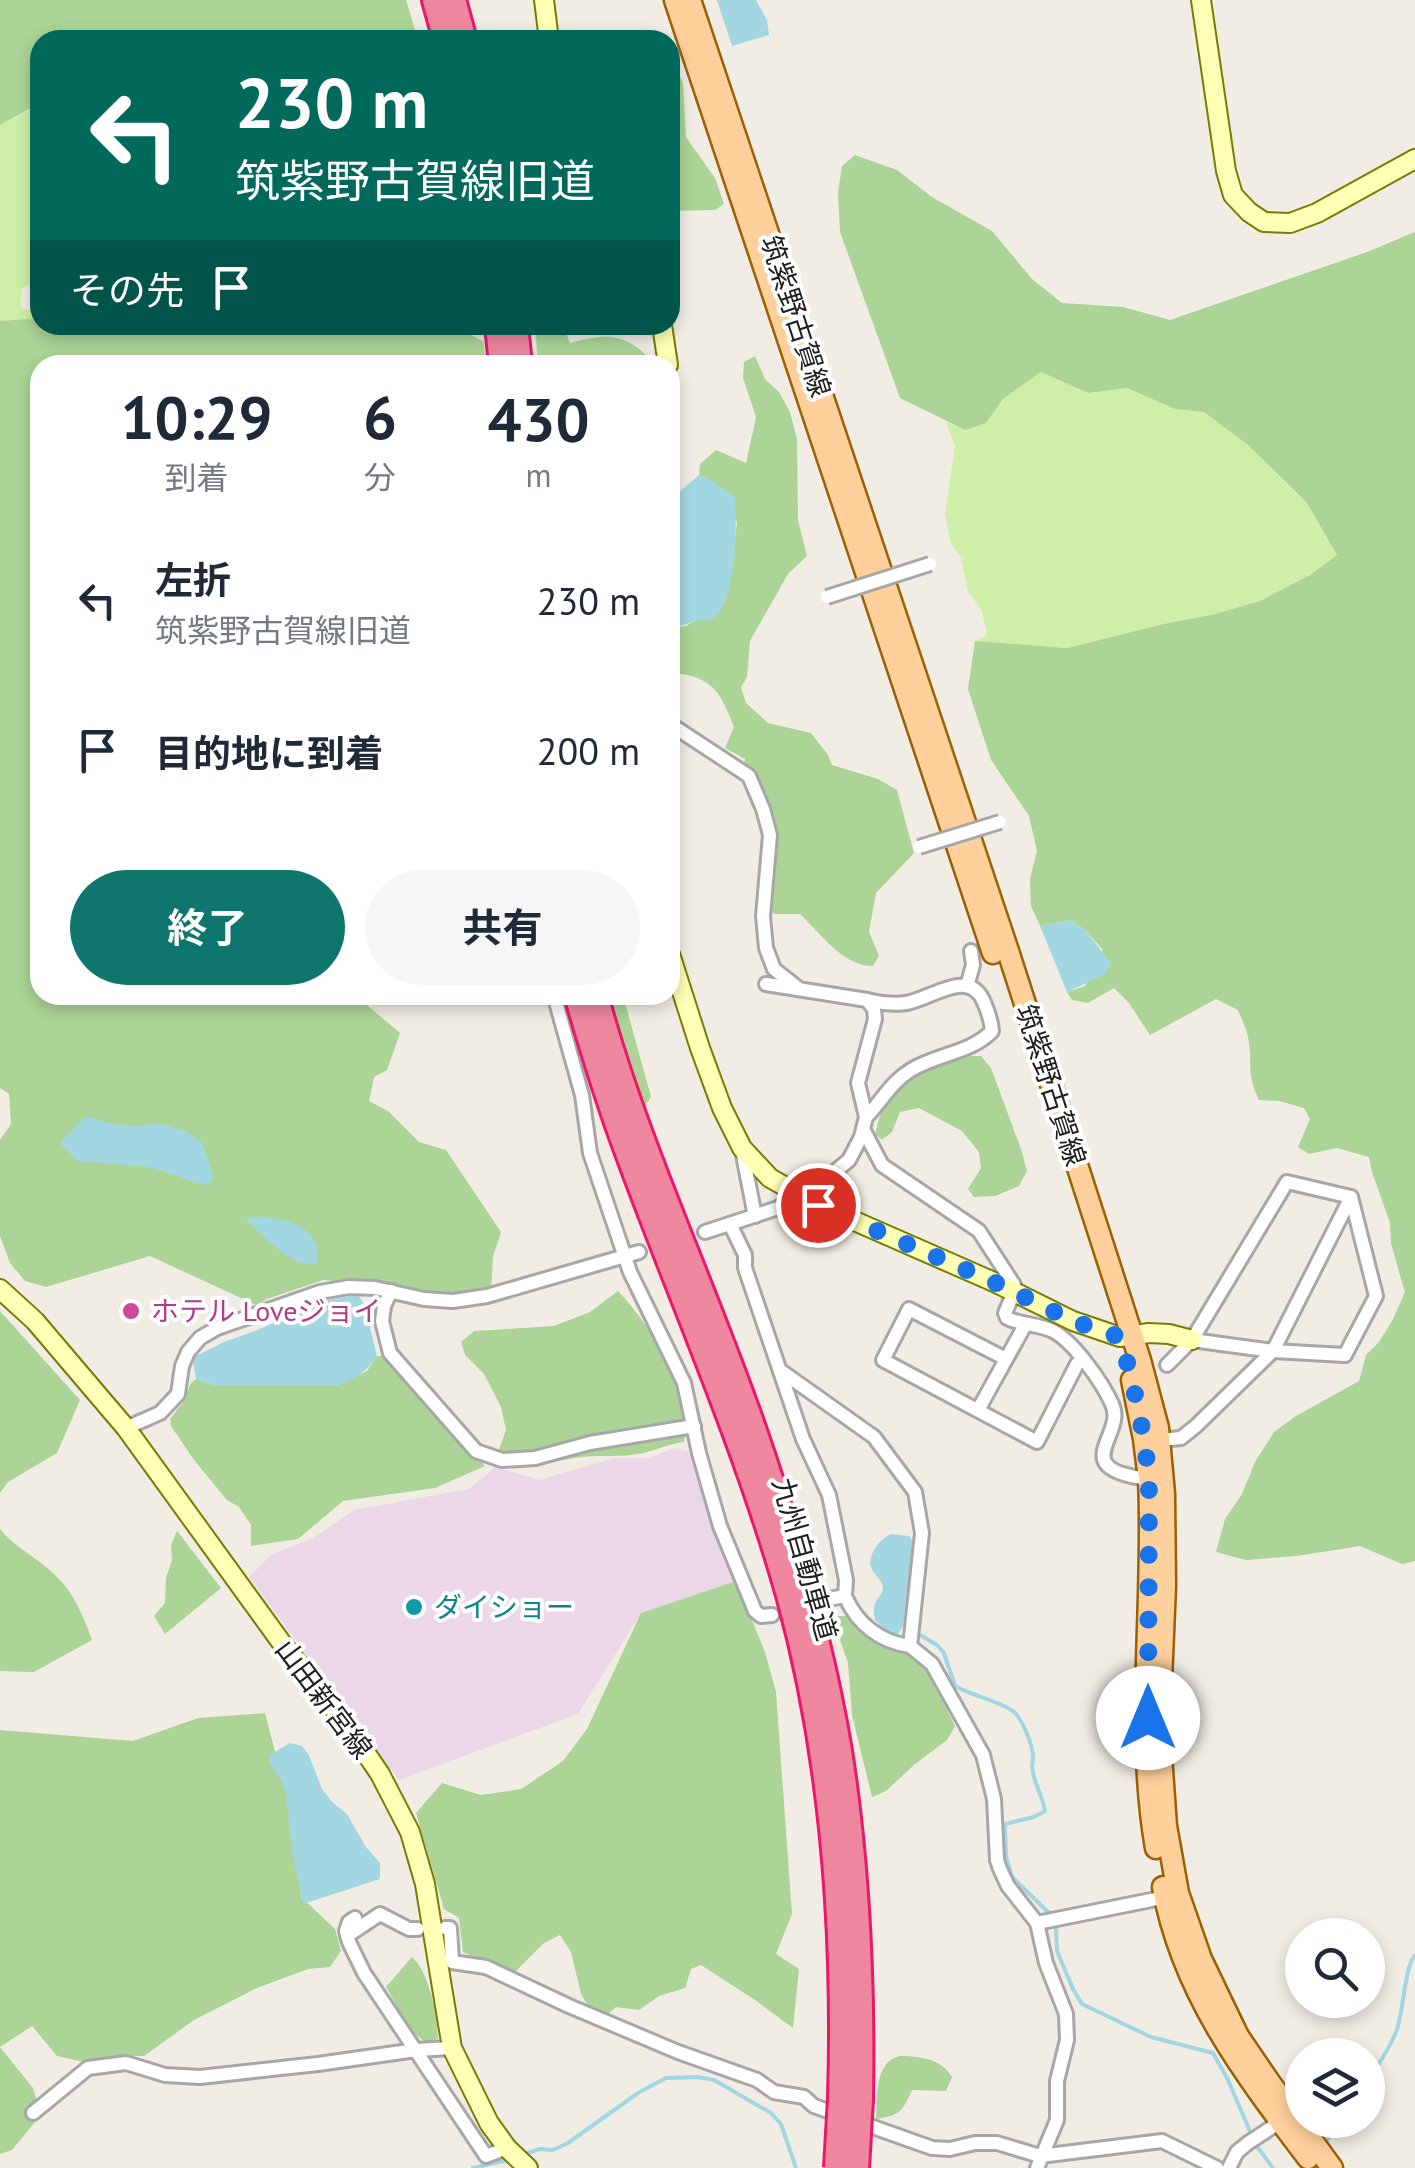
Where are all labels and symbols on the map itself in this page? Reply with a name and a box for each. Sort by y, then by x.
street label: 筑紫野古賀線 [753,230,840,401]
street label: 筑紫野古賀線 [1008,999,1095,1170]
pin [776,1163,861,1248]
place label: ホテル Loveジョイ [151,1292,381,1329]
marker: ホテル Loveジョイ [120,1300,142,1322]
street label: 九州自動車道 [765,1473,846,1645]
place label: ダイショー [434,1588,574,1625]
marker: ダイショー [403,1596,425,1618]
street label: 山田新宮線 [267,1632,381,1766]
position arrow [1096,1666,1200,1770]

